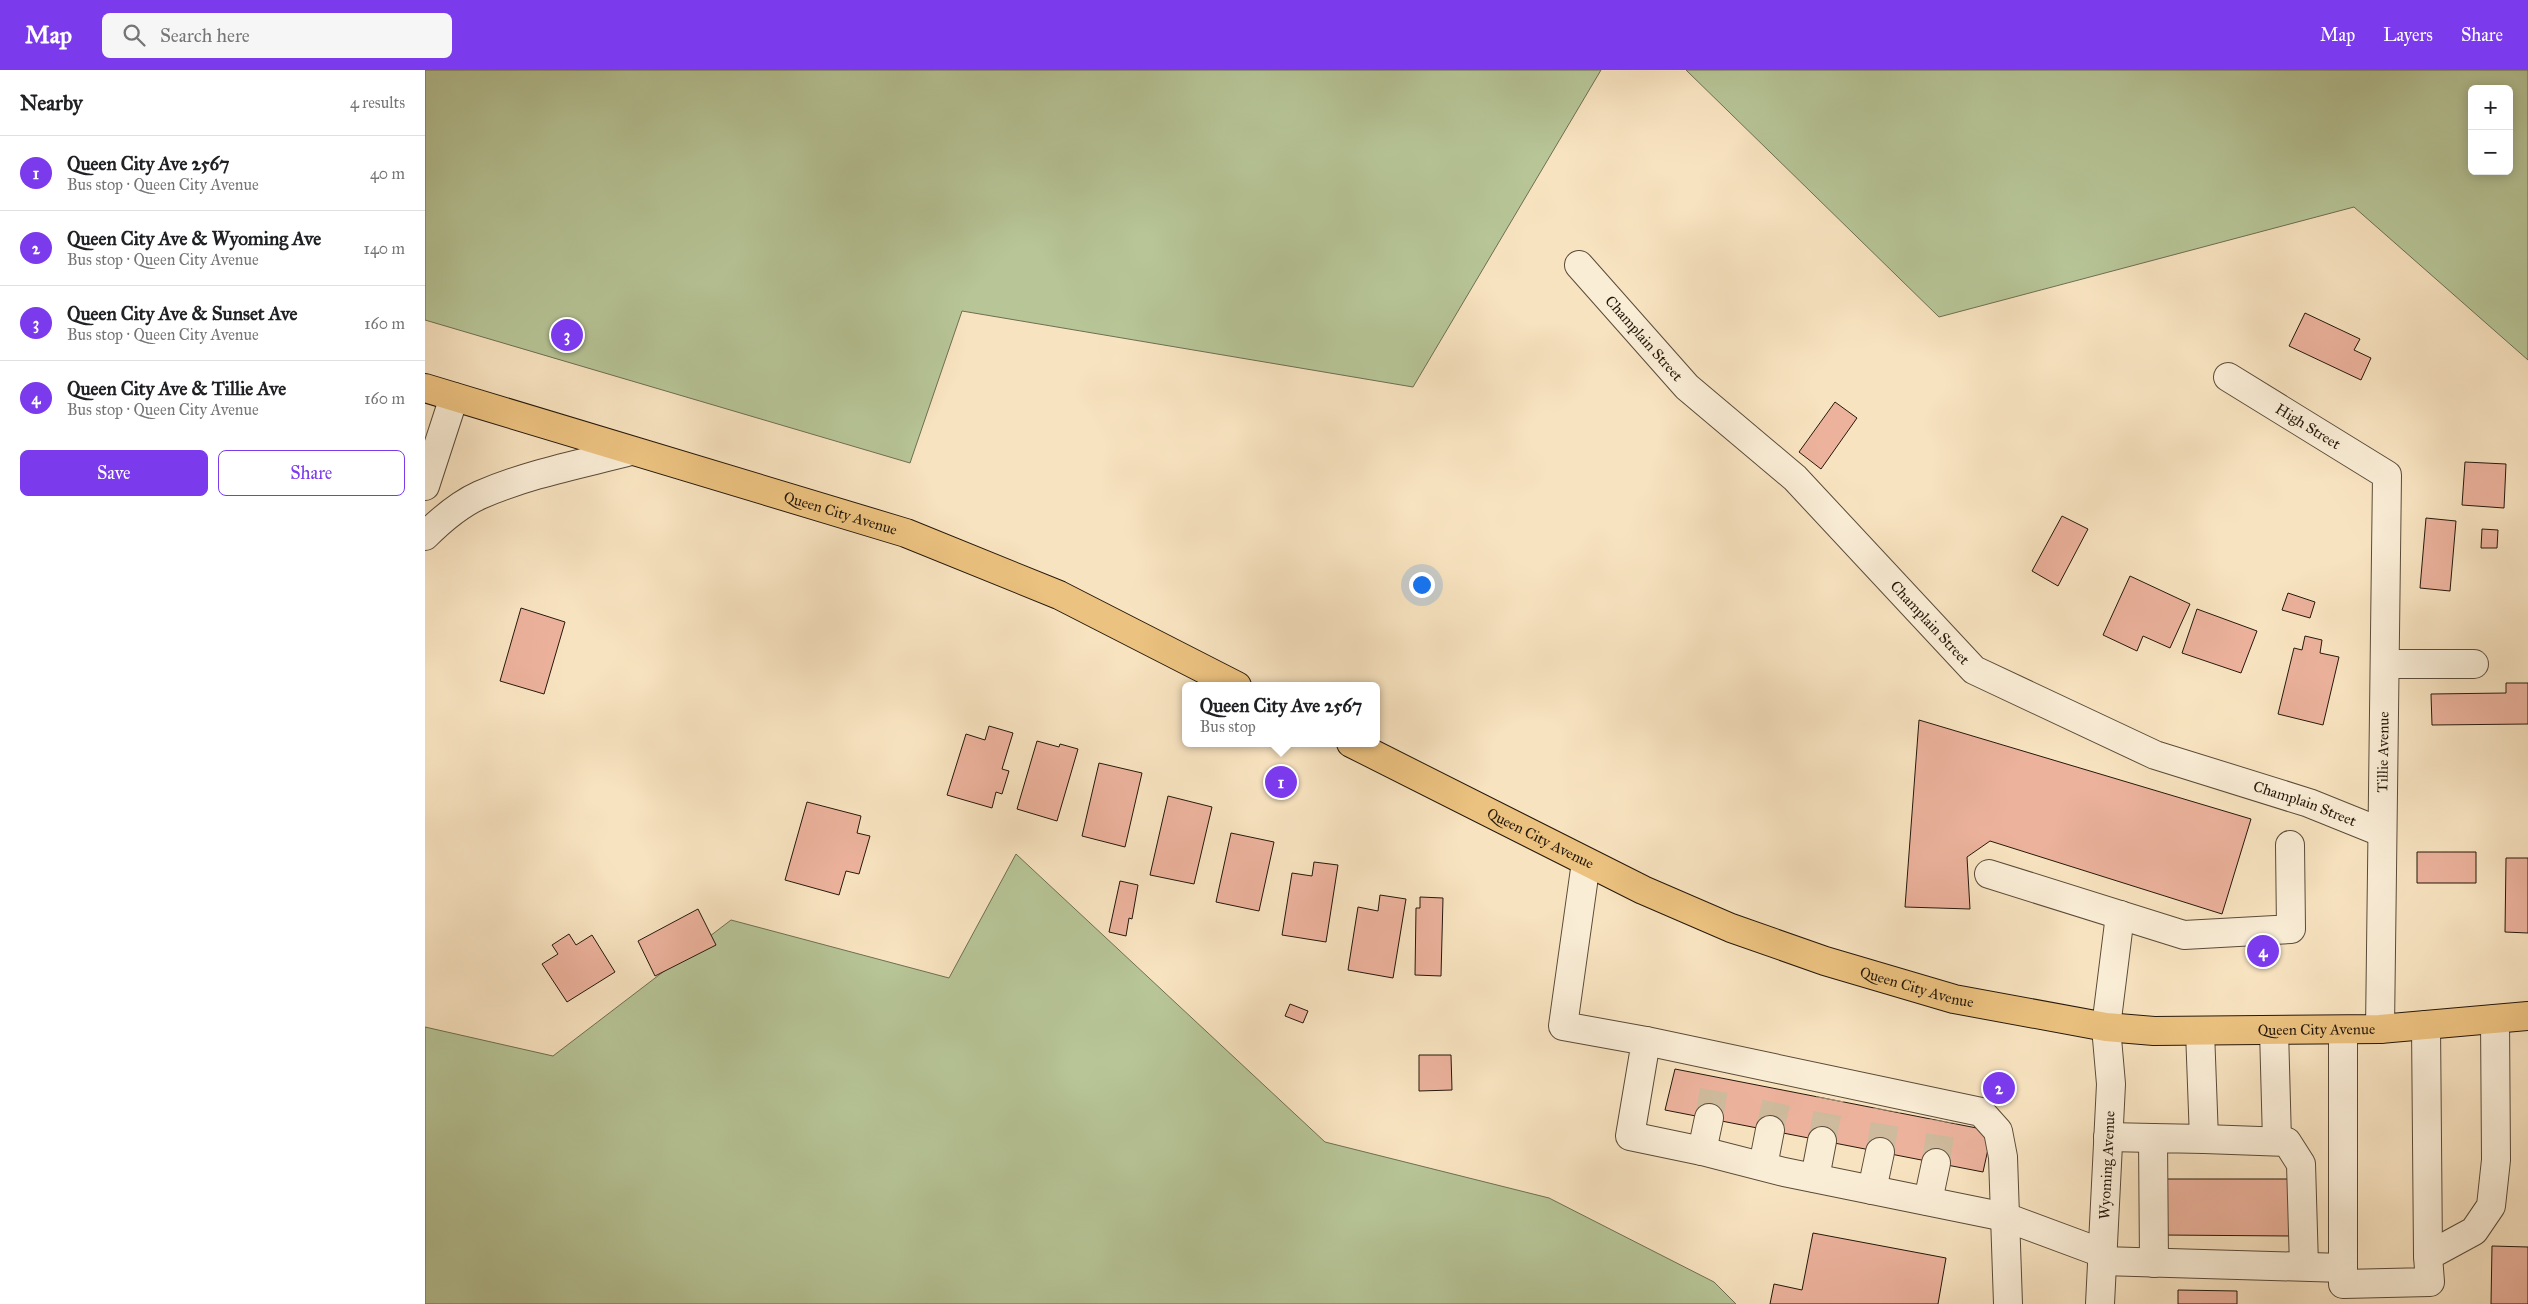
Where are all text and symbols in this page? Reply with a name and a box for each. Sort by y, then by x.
search box [102,13,452,58]
text: Map [25,20,72,50]
icon: search [120,21,148,49]
text: Search here [160,24,250,47]
text: Map [2320,24,2355,46]
text: Layers [2383,24,2433,46]
text: Share [2461,24,2503,46]
map controls [2468,85,2513,175]
button: + [2468,85,2513,130]
text: Nearby [20,90,83,116]
text: 4 results [350,93,405,112]
button: − [2468,130,2513,175]
text: Queen City Ave 2567 [67,152,229,175]
text: 1 [33,164,39,183]
text: 40 m [370,164,405,183]
text: Bus stop · Queen City Avenue [67,175,259,194]
text: Queen City Ave & Wyoming Ave [67,227,321,250]
text: 2 [32,239,40,258]
text: 140 m [364,239,405,258]
text: Bus stop · Queen City Avenue [67,250,259,269]
street label: Champlain Street [1601,292,1687,385]
text: Queen City Ave & Sunset Ave [67,302,298,325]
text: 3 [33,314,39,333]
text: 160 m [364,314,405,333]
pin: 3 [551,316,583,354]
text: Bus stop · Queen City Avenue [67,325,259,344]
text: Queen City Ave & Tillie Ave [67,377,286,400]
text: 4 [32,389,40,408]
text: 160 m [364,389,405,408]
text: Bus stop · Queen City Avenue [67,400,259,419]
street label: High Street [2272,400,2344,453]
button: Save [20,450,208,496]
button: Share [218,450,405,496]
street label: Queen City Avenue [782,488,899,539]
your location [1409,572,1435,598]
street label: Champlain Street [1886,577,1974,669]
popup [1182,682,1380,747]
text: Queen City Ave 2567 [1200,694,1362,717]
street label: Tillie Avenue [2373,711,2393,793]
text: Bus stop [1200,717,1256,736]
pin: 1 [1265,763,1297,801]
street label: Champlain Street [2251,777,2360,830]
street label: Queen City Avenue [1484,804,1597,873]
pin: 4 [2247,932,2279,970]
street label: Queen City Avenue [1858,963,1975,1011]
street label: Queen City Avenue [2258,1020,2375,1039]
pin: 2 [1983,1069,2015,1107]
street label: Wyoming Avenue [2095,1110,2119,1220]

